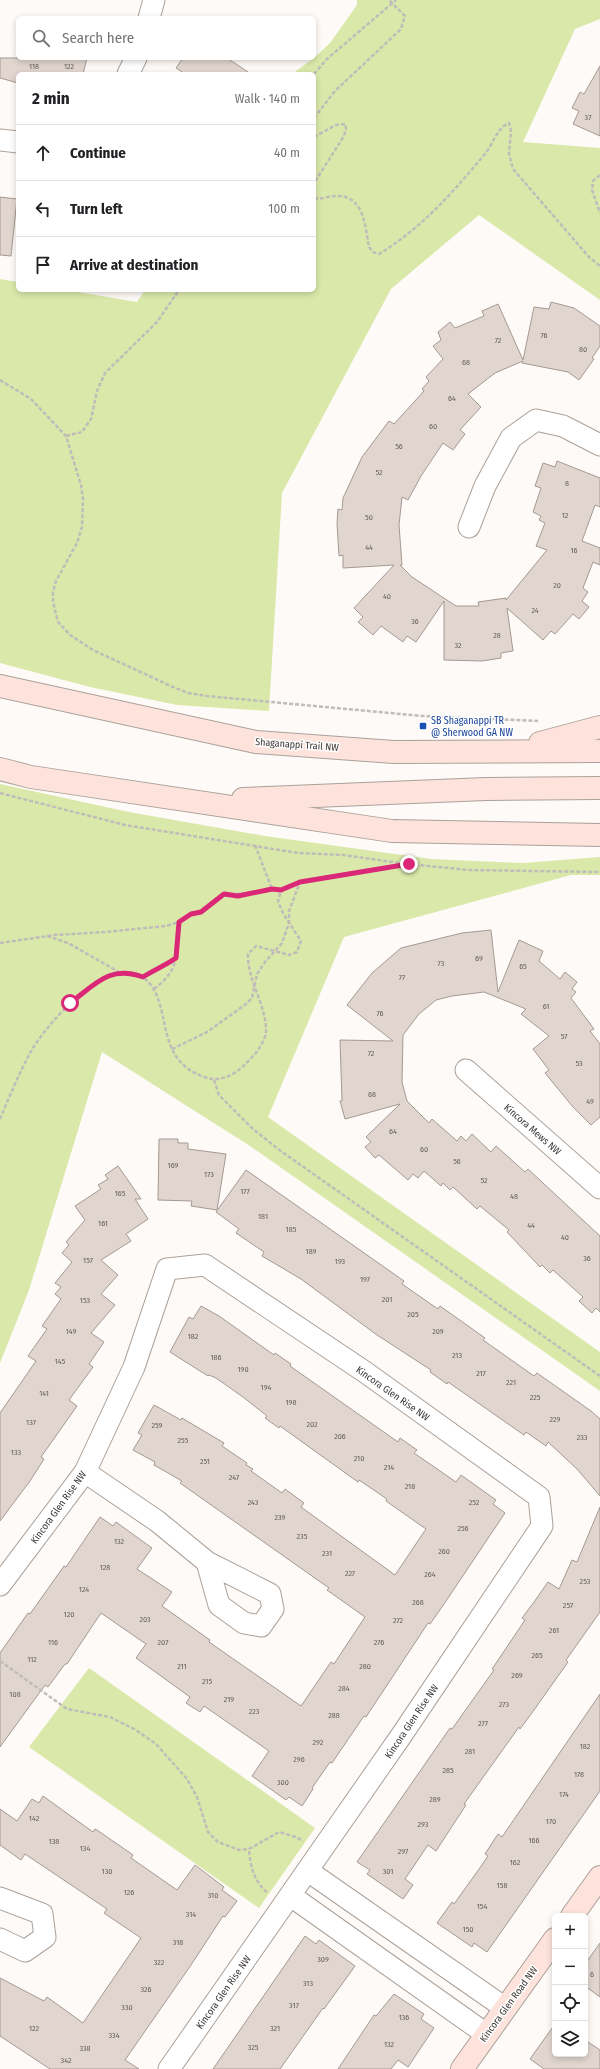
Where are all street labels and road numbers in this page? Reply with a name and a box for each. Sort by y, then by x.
street label: Shaganappi Trail NW [255,736,340,754]
street label: Kincora Mews NW [501,1102,564,1158]
street label: Kincora Glen Rise NW [353,1364,432,1424]
street label: Kincora Glen Rise NW [28,1469,89,1546]
street label: Kincora Glen Rise NW [383,1682,441,1761]
street label: Kincora Glen Rise NW [194,1953,254,2032]
street label: Kincora Glen Road NW [477,1964,541,2045]

